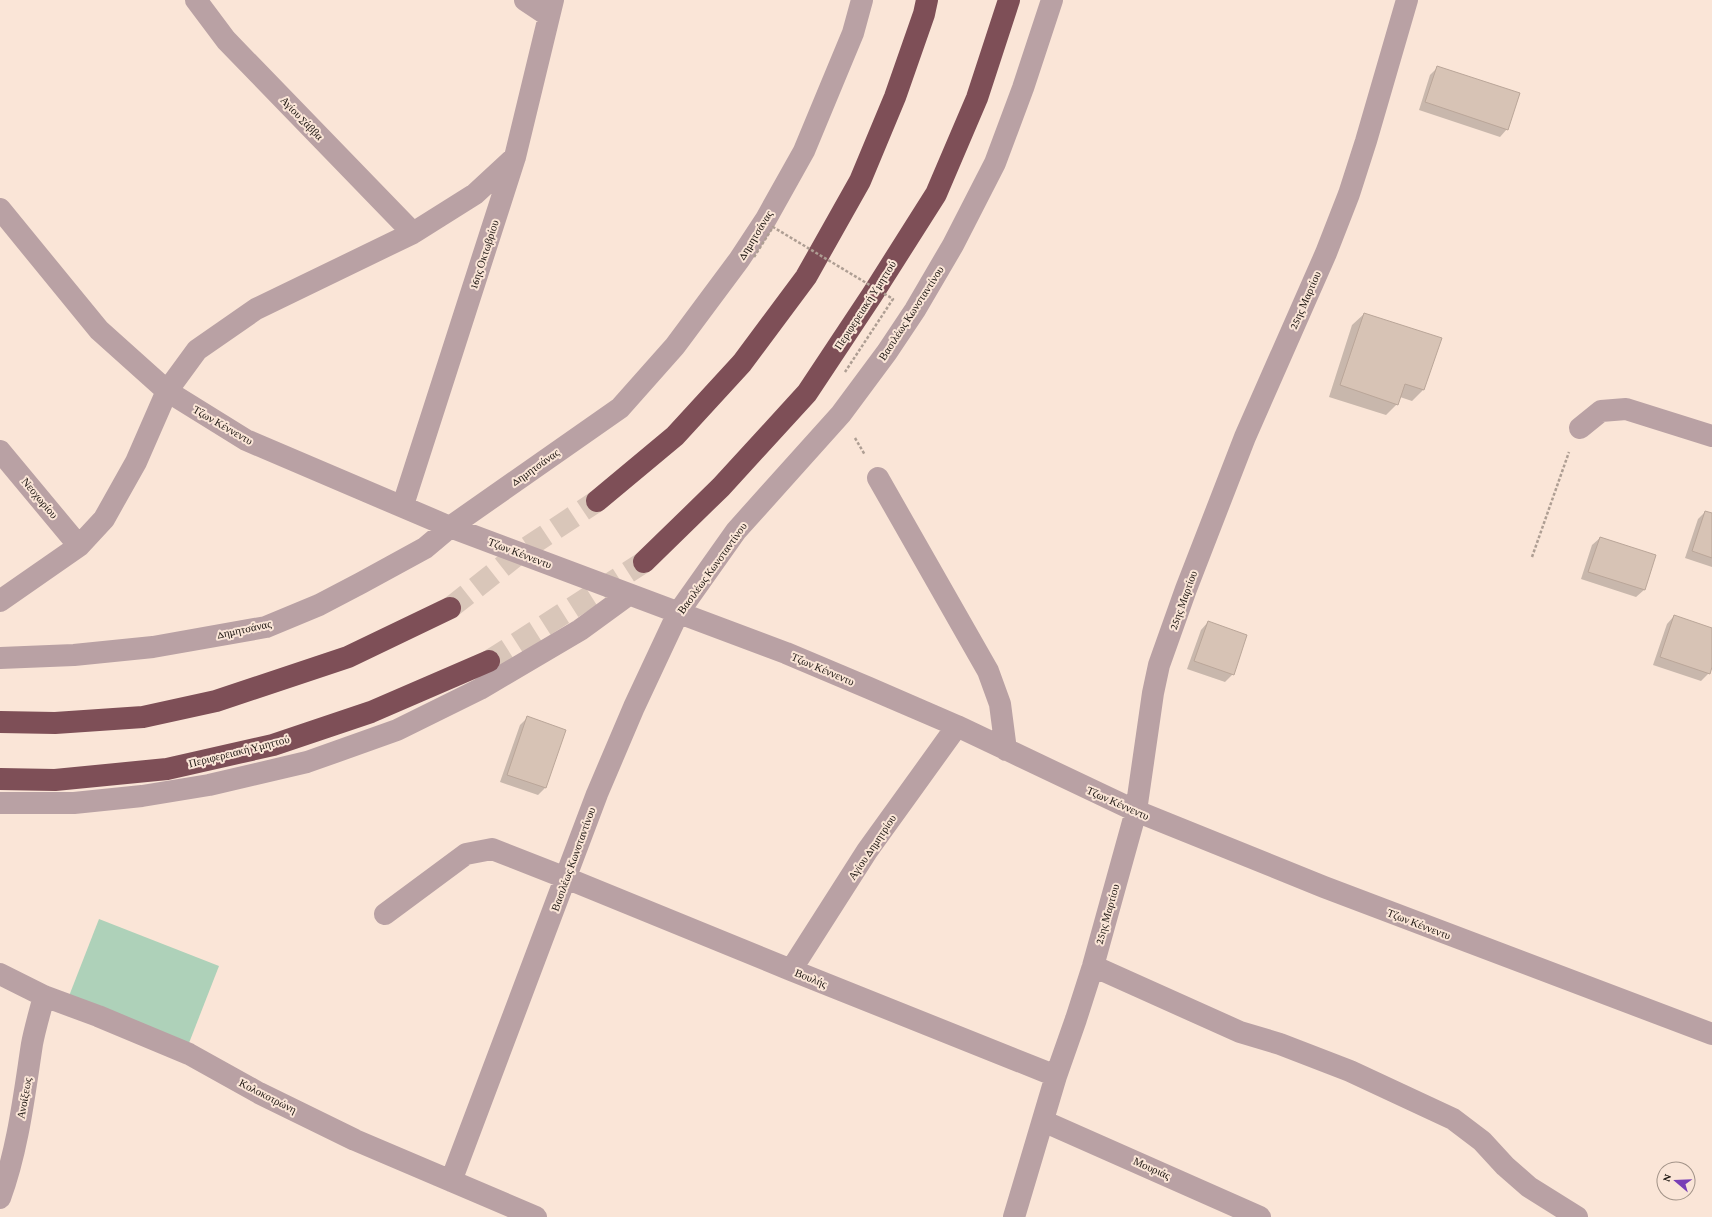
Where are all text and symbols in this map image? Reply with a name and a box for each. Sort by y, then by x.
street label: Αγίου Σάββα [278,94,326,142]
street label: Δημητσάνας [735,208,776,262]
street label: 16ης Οκτωβρίου [467,218,501,290]
street label: Περιφερειακή Υμηττού [832,258,899,352]
street label: Βασιλέως Κωνσταντίνου [876,263,946,362]
street label: 25ης Μαρτίου [1287,269,1323,331]
street label: Τζων Κέννεντυ [190,403,256,448]
street label: Δημητσάνας [509,446,562,489]
street label: Νεοχωρίου [20,475,61,521]
street label: Βασιλέως Κωνσταντίνου [675,520,749,616]
street label: Τζων Κέννεντυ [486,535,554,572]
street label: 25ης Μαρτίου [1167,568,1199,631]
street label: Δημητσάνας [216,617,273,642]
street label: Τζων Κέννεντυ [789,650,857,689]
street label: Περιφερειακή Υμηττού [187,733,291,770]
street label: Τζων Κέννεντυ [1084,784,1152,823]
street label: Βασιλέως Κωνσταντίνου [549,805,598,913]
street label: Αγίου Δημητρίου [846,812,899,882]
street label: 25ης Μαρτίου [1093,882,1121,945]
street label: Τζων Κέννεντυ [1385,906,1453,943]
street label: Βουλής [793,966,829,990]
street label: Ανοίξεως [14,1076,35,1120]
street label: Κολοκοτρώνη [237,1076,299,1116]
street label: Μουριάς [1132,1155,1173,1182]
north arrow [1656,1161,1696,1201]
text: N [1660,1172,1674,1183]

